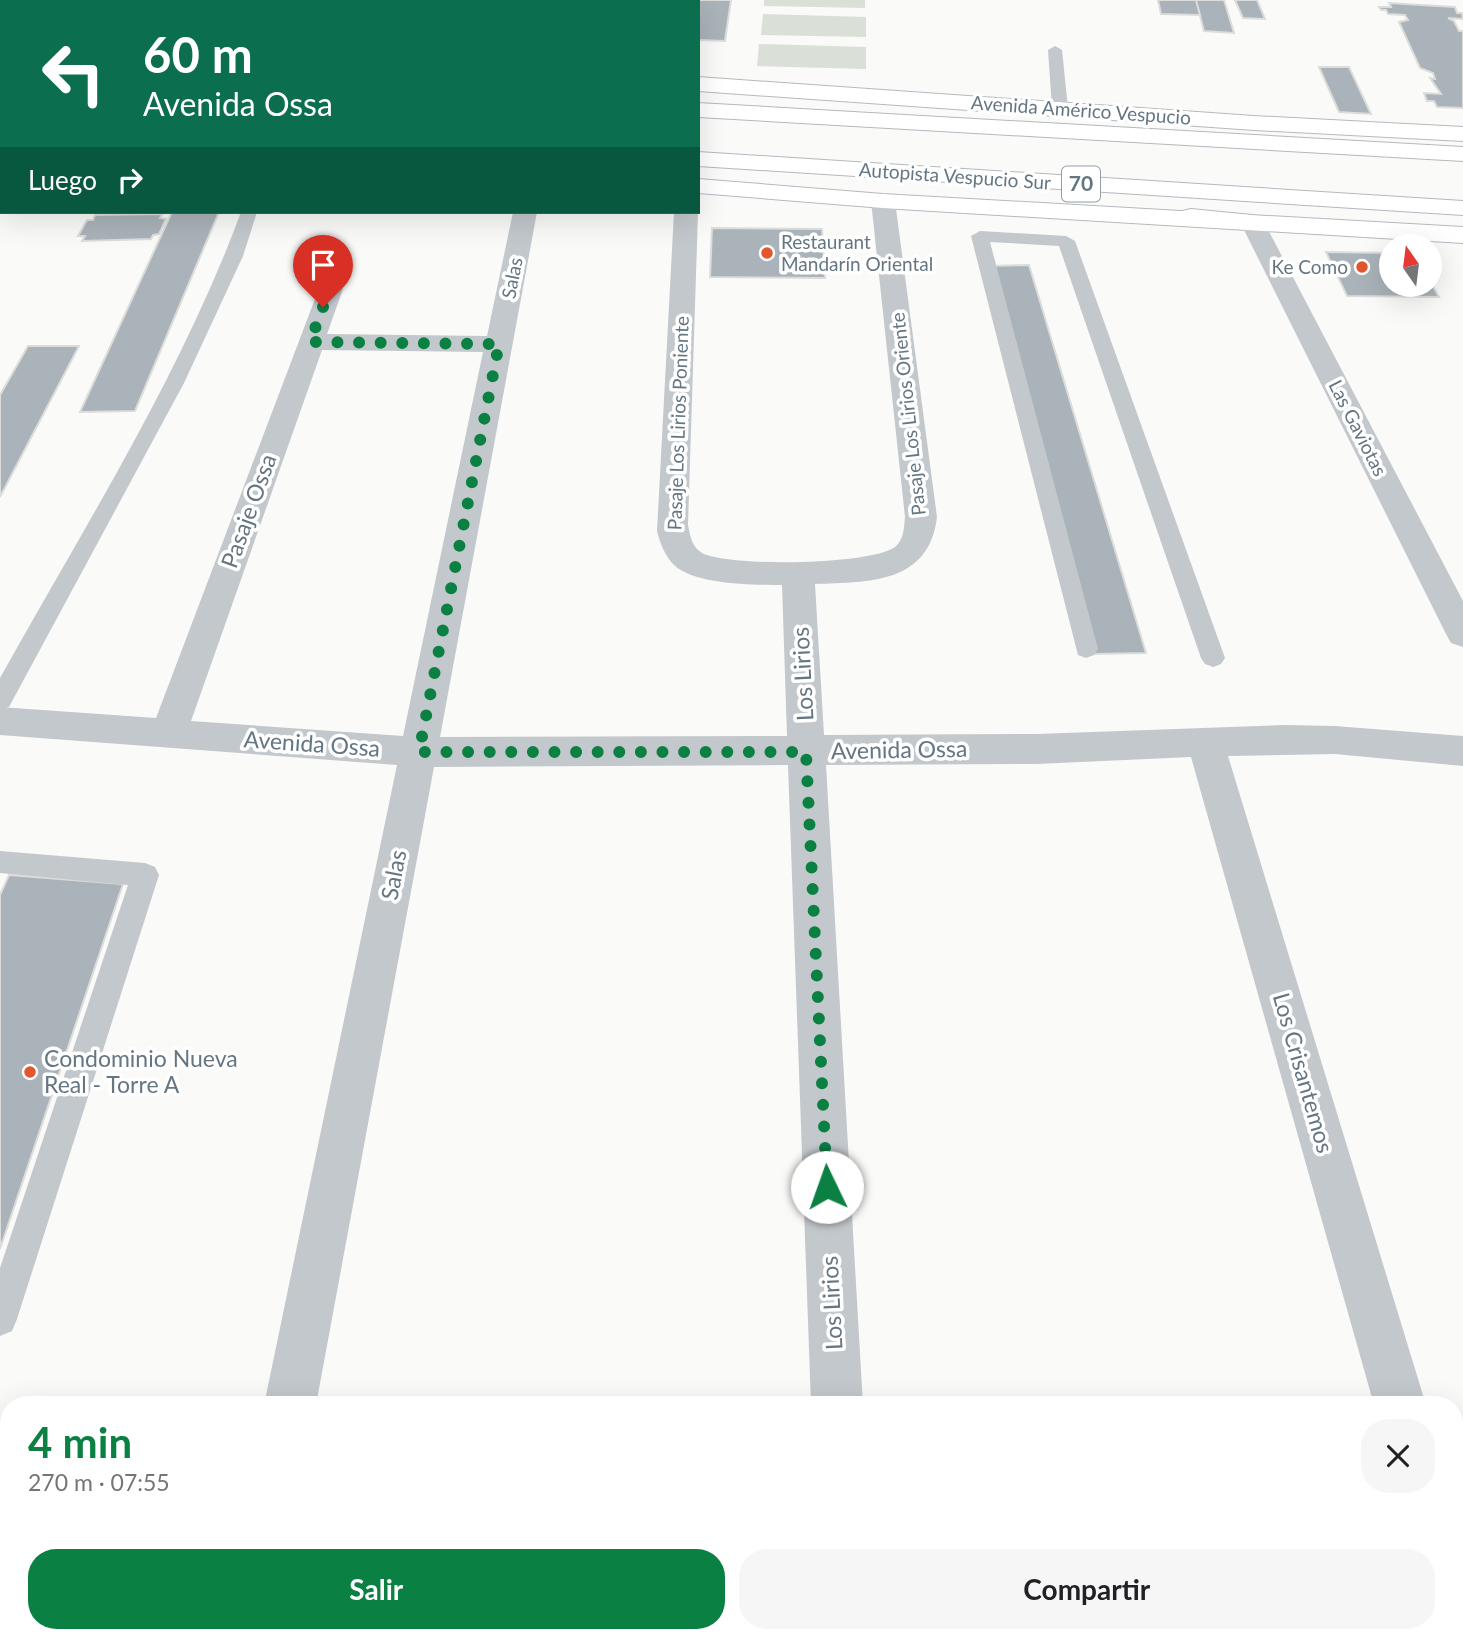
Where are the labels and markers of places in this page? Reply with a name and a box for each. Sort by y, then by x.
place label: Restaurant Mandarín Oriental [781,230,933,275]
pin [293,235,353,307]
marker: Restaurant Mandarín Oriental [759,245,775,261]
place label: Ke Como [1272,255,1348,278]
marker: Ke Como [1354,259,1370,275]
place label: Condominio Nueva Real - Torre A [44,1044,238,1098]
marker: Condominio Nueva Real - Torre A [22,1064,38,1080]

